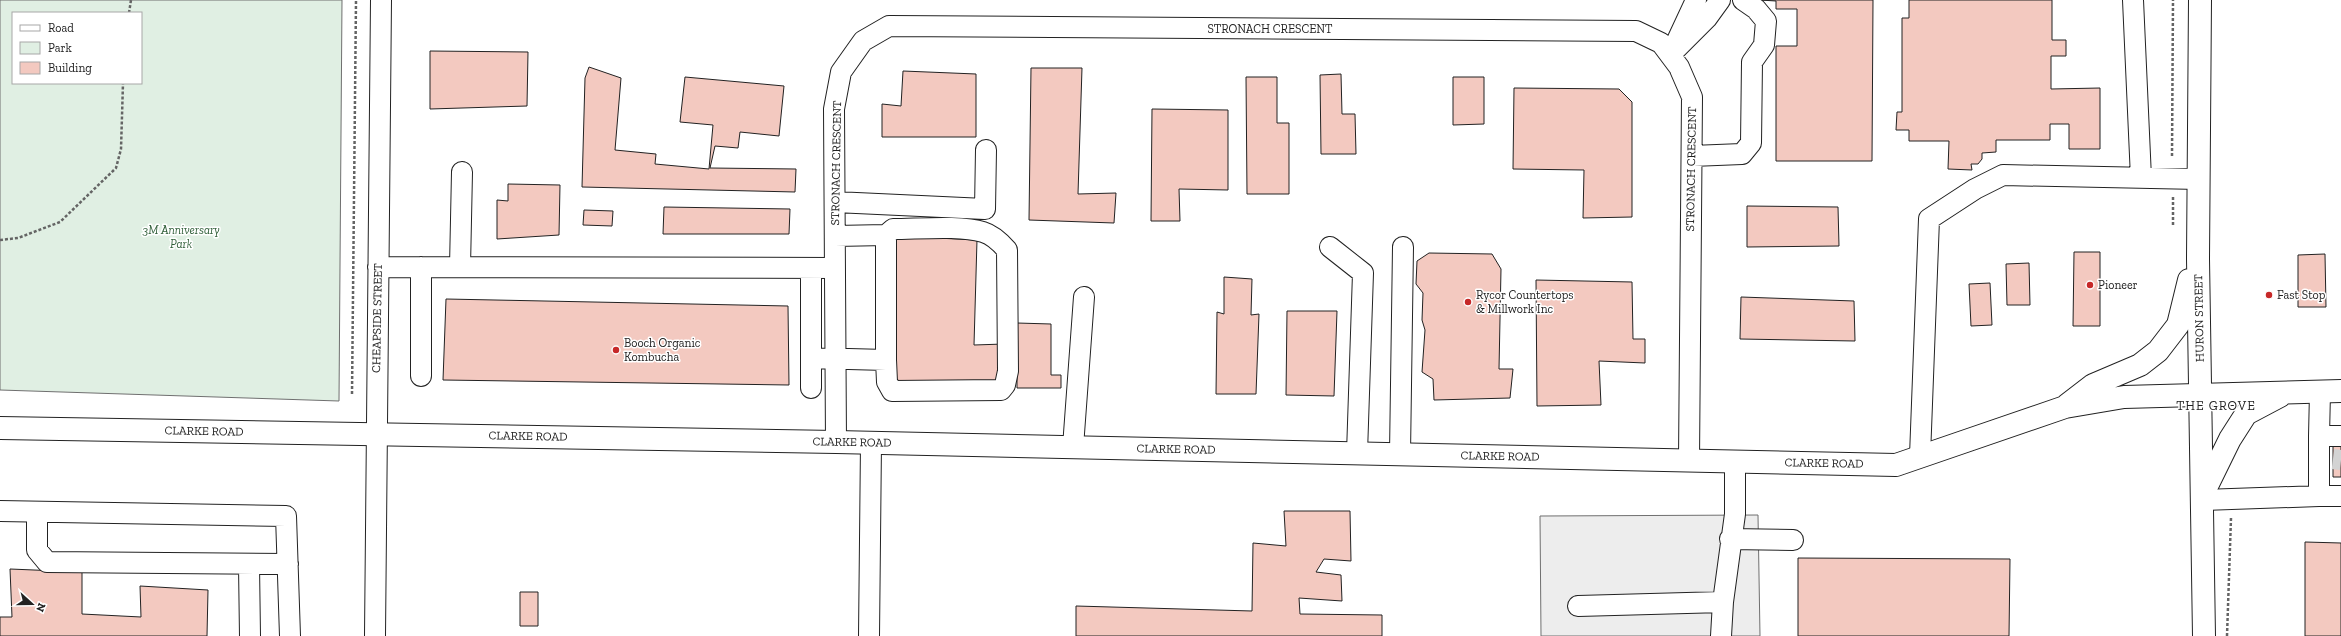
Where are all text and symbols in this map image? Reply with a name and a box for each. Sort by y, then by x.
legend [12,12,142,84]
text: Road [48,21,74,35]
street label: STRONACH CRESCENT [1207,22,1333,36]
text: Park [48,41,73,55]
text: Building [48,61,92,75]
street label: STRONACH CRESCENT [828,100,844,226]
street label: STRONACH CRESCENT [1683,106,1699,232]
park label: 3M Anniversary Park [142,223,220,251]
street label: CHEAPSIDE STREET [369,262,385,373]
street label: HURON STREET [2191,273,2207,362]
place label: Pioneer [2098,278,2138,292]
marker: Pioneer [2085,280,2095,290]
place label: Rycor Countertops & Millwork Inc [1476,288,1574,316]
place label: Fast Stop [2277,288,2326,302]
marker: Fast Stop [2264,290,2274,300]
marker: Rycor Countertops & Millwork Inc [1463,297,1473,307]
place label: Booch Organic Kombucha [624,336,701,364]
marker: Booch Organic Kombucha [611,345,621,355]
district label: THE GROVE [2176,398,2256,413]
street label: CLARKE ROAD [164,423,244,439]
street label: CLARKE ROAD [488,428,568,444]
street label: CLARKE ROAD [812,434,892,450]
street label: CLARKE ROAD [1136,441,1216,457]
street label: CLARKE ROAD [1460,448,1540,464]
street label: CLARKE ROAD [1784,455,1864,471]
north arrow [12,584,52,624]
text: N [33,601,48,614]

